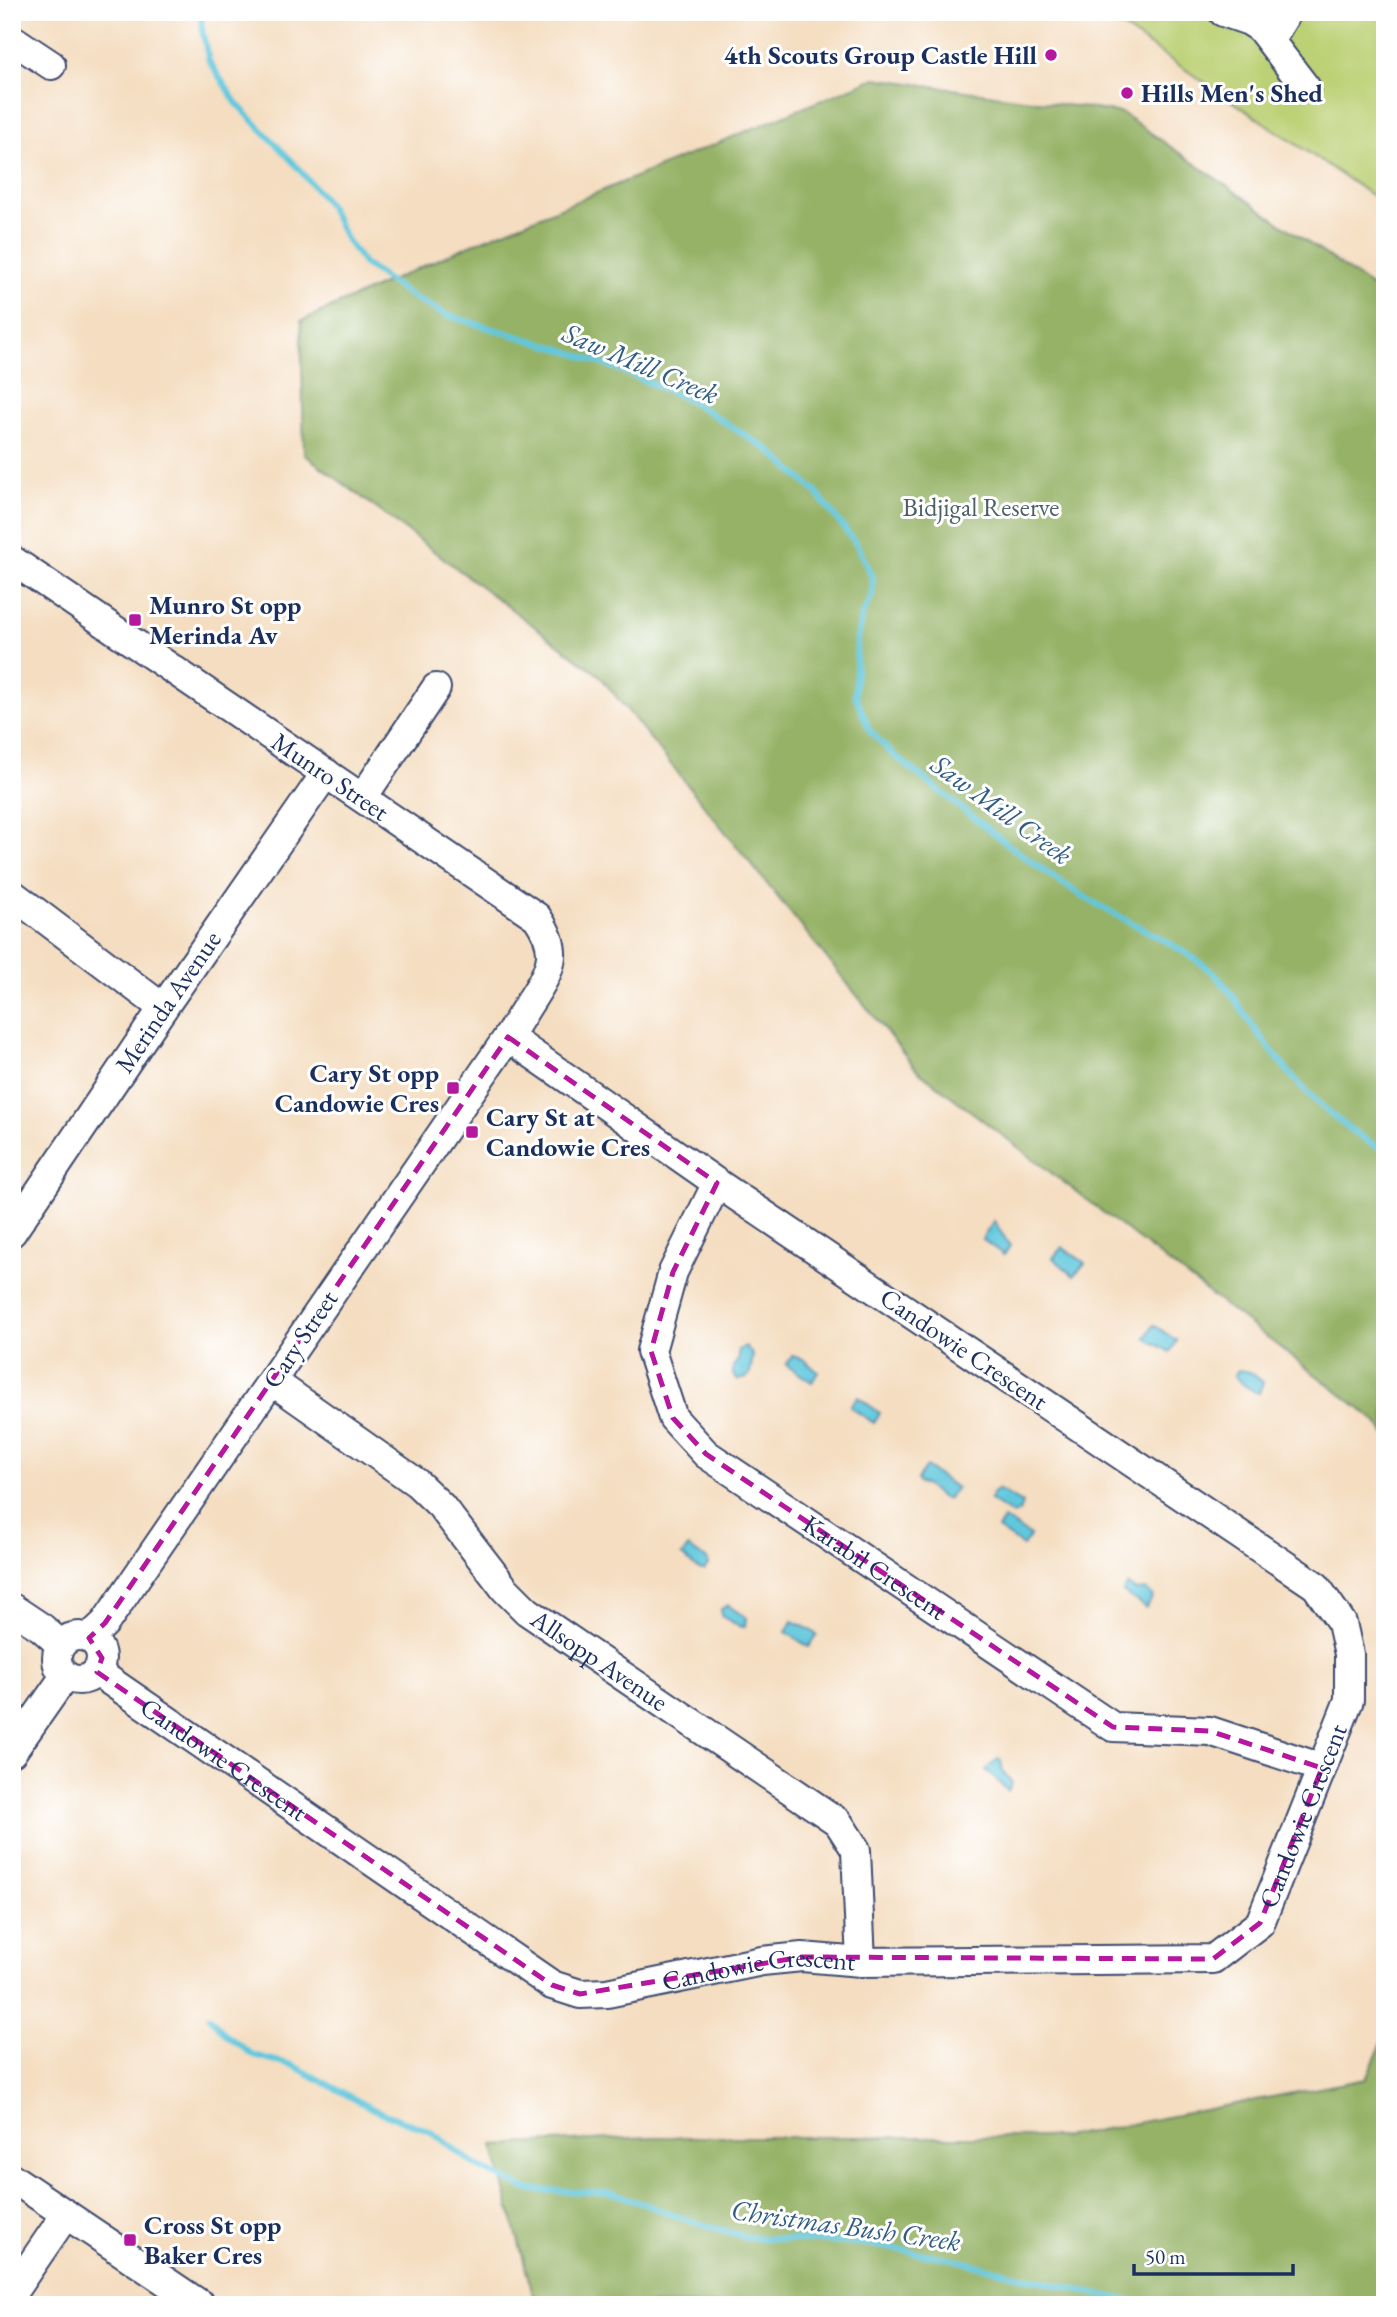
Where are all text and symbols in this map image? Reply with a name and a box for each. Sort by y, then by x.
place label: 4th Scouts Group Castle Hill [724,38,1037,72]
marker: 4th Scouts Group Castle Hill [1043,47,1059,63]
place label: Hills Men's Shed [1141,76,1324,110]
marker: Hills Men's Shed [1119,85,1135,101]
water label: Saw Mill Creek [557,314,725,412]
park label: Bidjigal Reserve [903,490,1059,524]
place label: Munro St opp Merinda Av [149,588,301,652]
marker: Munro St opp Merinda Av [127,612,143,628]
street label: Munro Street [265,725,396,828]
water label: Saw Mill Creek [924,745,1080,872]
street label: Merinda Avenue [107,924,229,1079]
place label: Cary St opp Candowie Cres [275,1056,439,1120]
marker: Cary St opp Candowie Cres [445,1080,461,1096]
place label: Cary St at Candowie Cres [486,1100,650,1164]
marker: Cary St at Candowie Cres [464,1124,480,1140]
street label: Candowie Crescent [873,1280,1055,1418]
street label: Cary Street [255,1283,345,1395]
street label: Karabil Crescent [796,1507,953,1628]
street label: Allsopp Avenue [523,1601,675,1719]
street label: Candowie Crescent [134,1690,314,1829]
street label: Candowie Crescent [1251,1719,1355,1913]
street label: Candowie Crescent [659,1940,857,1998]
water label: Christmas Bush Creek [729,2191,963,2259]
place label: Cross St opp Baker Cres [144,2208,281,2272]
marker: Cross St opp Baker Cres [122,2232,138,2248]
scale bar [1134,2233,1294,2277]
text: 50 m [1145,2243,1186,2270]

